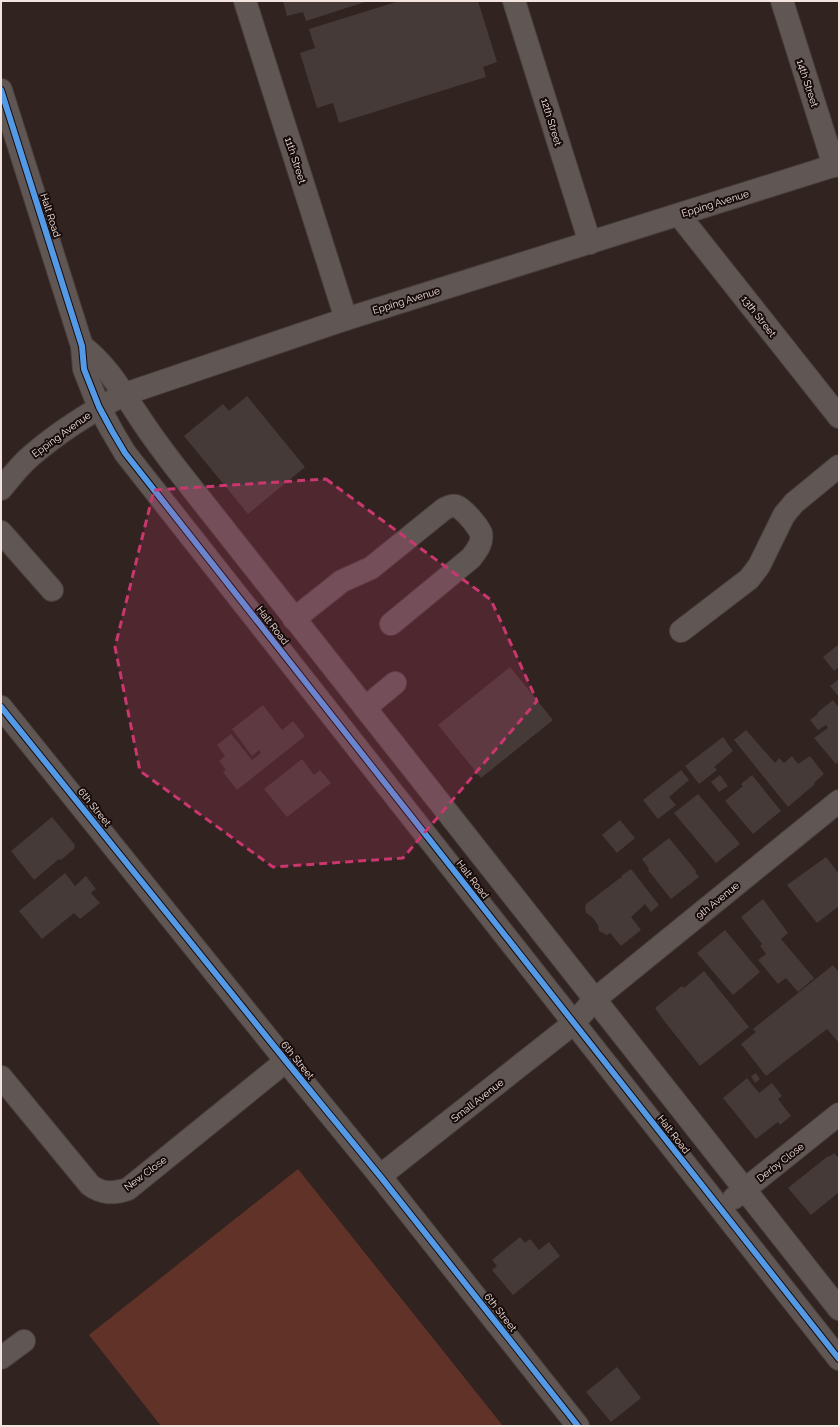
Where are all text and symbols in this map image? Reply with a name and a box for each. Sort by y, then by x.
street label: 14th Street [795,58,821,109]
street label: 12th Street [539,97,564,148]
street label: 11th Street [283,136,308,185]
street label: Epping Avenue [680,188,750,219]
street label: Halt Road [38,192,63,238]
street label: Epping Avenue [371,285,441,316]
street label: 13th Street [739,294,778,340]
street label: Epping Avenue [30,409,93,459]
street label: Halt Road [254,604,291,647]
street label: 6th Street [76,786,114,829]
street label: Halt Road [454,858,491,901]
street label: 9th Avenue [694,880,741,921]
street label: 6th Street [279,1039,317,1082]
street label: Small Avenue [449,1077,506,1124]
street label: Halt Road [655,1113,692,1156]
street label: Derby Close [755,1141,806,1184]
street label: New Close [122,1154,169,1193]
street label: 6th Street [482,1291,519,1334]

